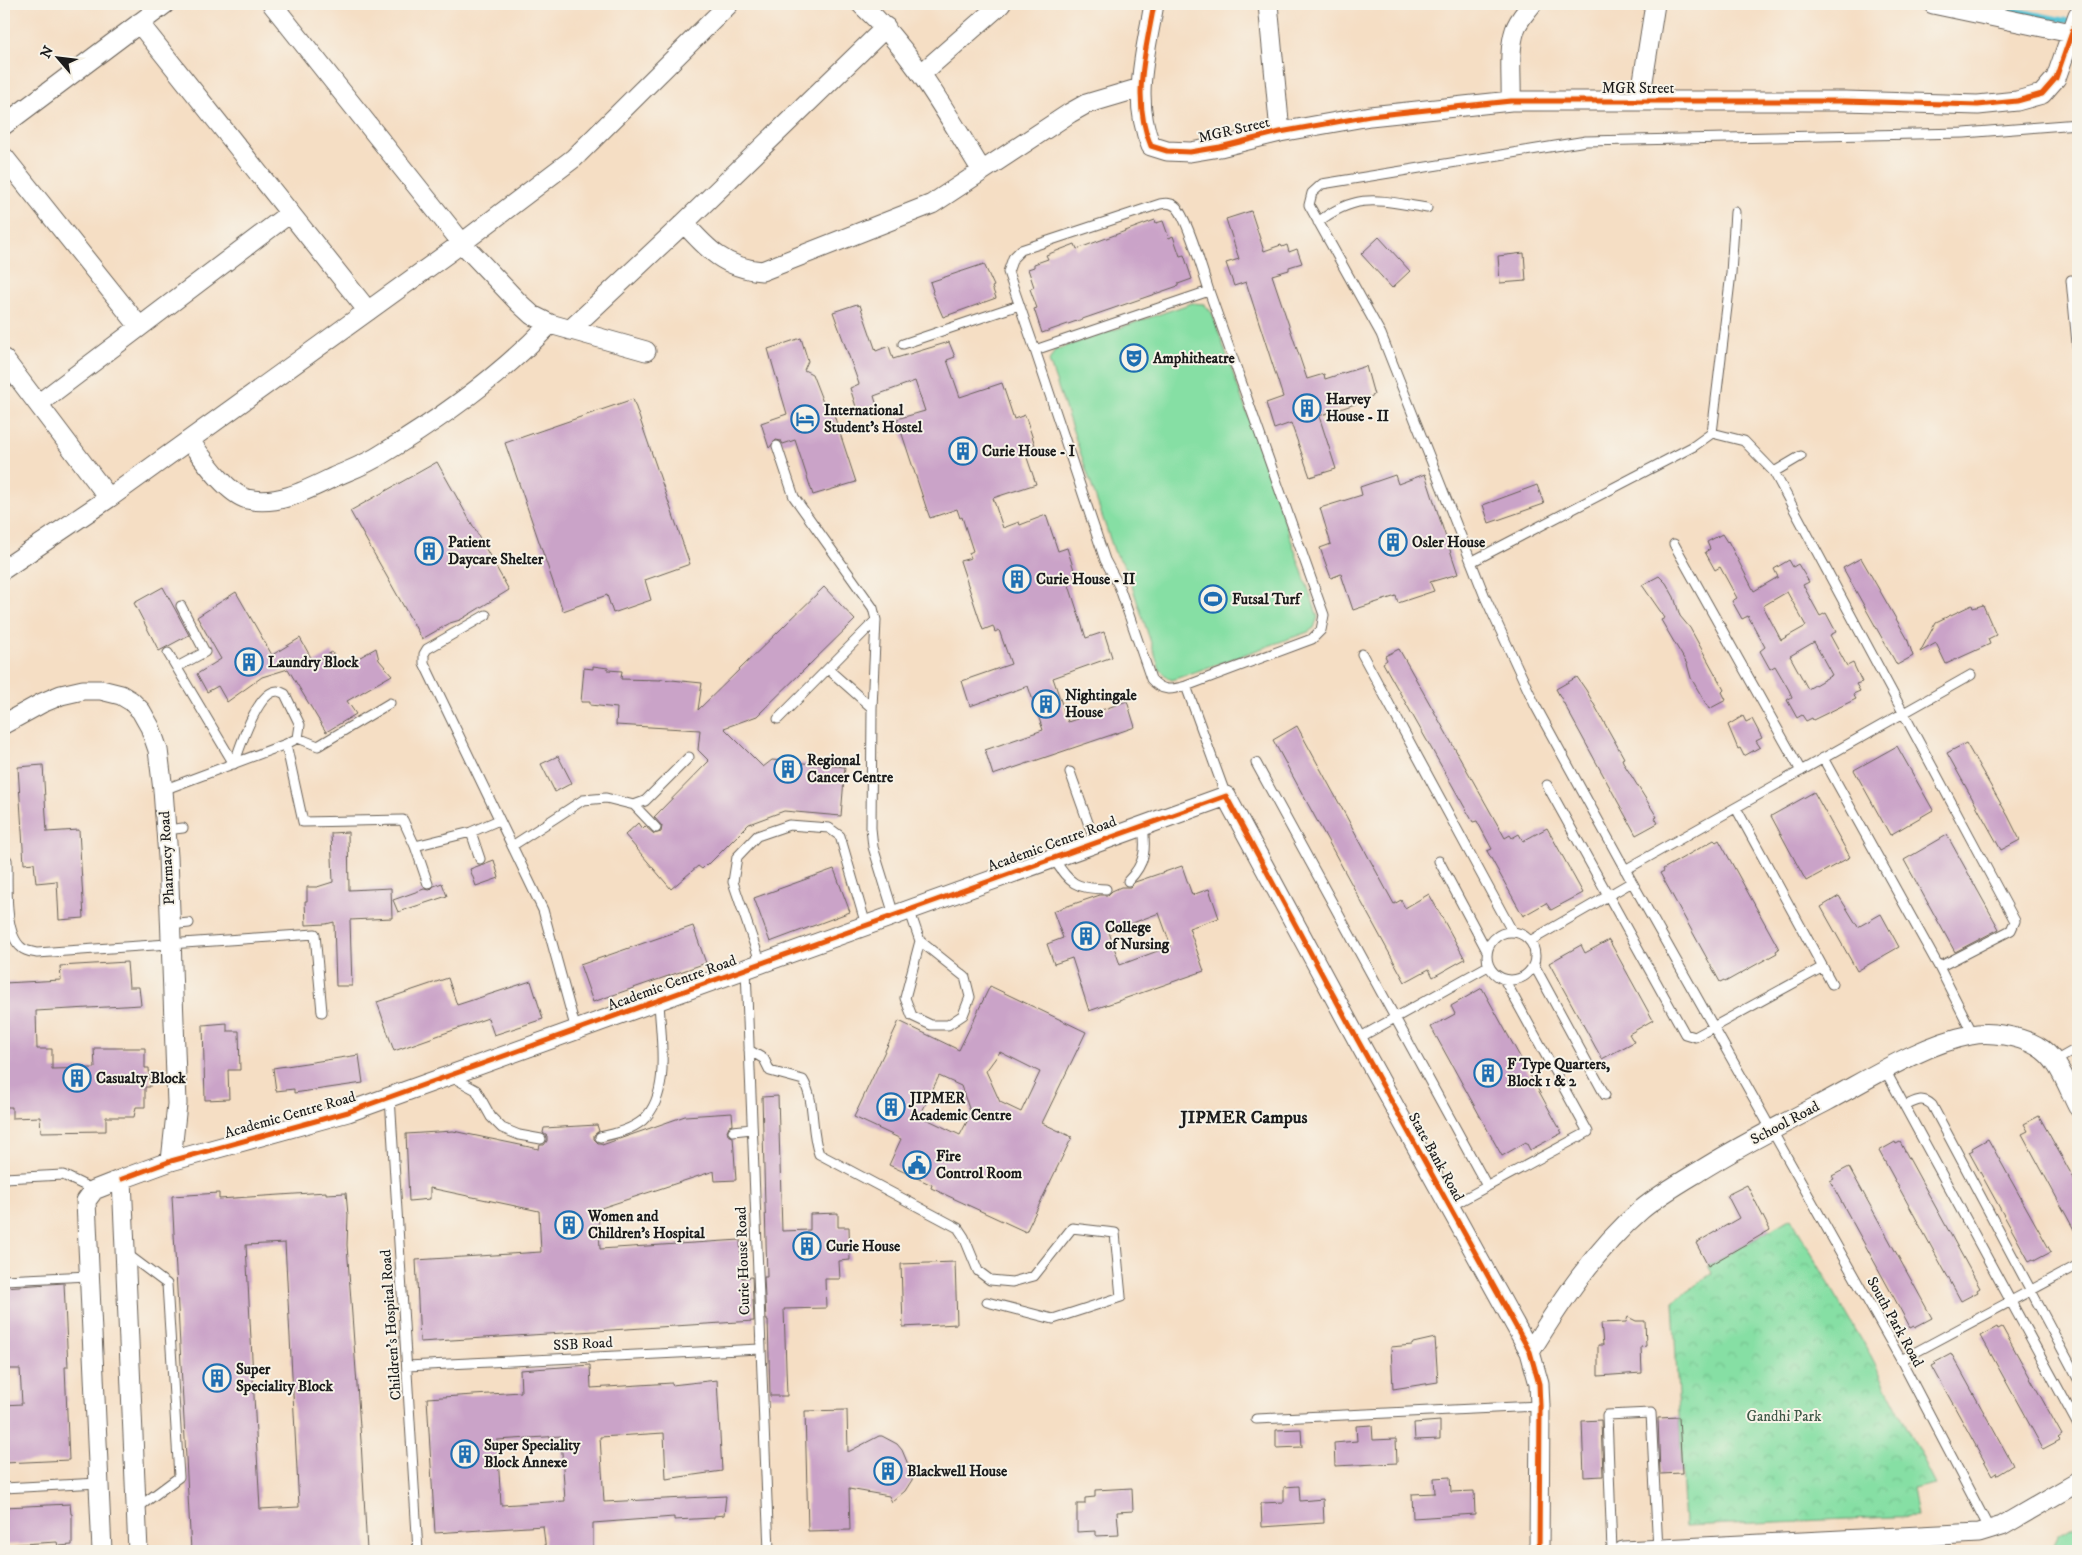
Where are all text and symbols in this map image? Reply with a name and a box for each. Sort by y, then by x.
north arrow [32,32,82,82]
text: N [37,43,58,62]
street label: MGR Street [1602,79,1675,98]
street label: MGR Street [1196,113,1272,147]
theatre icon: Amphitheatre [1119,343,1149,373]
place label: Amphitheatre [1152,349,1236,368]
place label: Harvey House - II [1326,390,1389,426]
building icon: Harvey House - II [1292,393,1322,423]
place label: International Student's Hostel [824,401,923,437]
hotel icon: International Student's Hostel [790,404,820,434]
building icon: Curie House - I [948,436,978,466]
place label: Curie House - I [982,442,1075,461]
building icon: Osler House [1378,527,1408,557]
place label: Patient Daycare Shelter [448,533,544,569]
place label: Osler House [1412,533,1486,552]
building icon: Patient Daycare Shelter [414,536,444,566]
building icon: Curie House - II [1002,564,1032,594]
place label: Curie House - II [1036,570,1135,589]
sports icon: Futsal Turf [1198,584,1228,614]
place label: Futsal Turf [1232,590,1303,609]
building icon: Laundry Block [234,647,264,677]
place label: Laundry Block [268,653,359,672]
place label: Nightingale House [1065,686,1138,722]
building icon: Nightingale House [1031,689,1061,719]
place label: Regional Cancer Centre [807,751,894,787]
building icon: Regional Cancer Centre [773,754,803,784]
street label: Pharmacy Road [155,810,179,905]
street label: Academic Centre Road [985,812,1119,876]
place label: College of Nursing [1105,918,1170,954]
building icon: College of Nursing [1071,921,1101,951]
street label: Academic Centre Road [605,951,739,1015]
place label: F Type Quarters, Block 1 & 2 [1507,1055,1610,1091]
building icon: F Type Quarters, Block 1 & 2 [1473,1058,1503,1088]
building icon: Casualty Block [62,1063,92,1093]
place label: Casualty Block [96,1069,186,1088]
street label: Academic Centre Road [222,1087,358,1143]
place label: JIPMER Academic Centre [908,1089,1012,1125]
building icon: JIPMER Academic Centre [876,1092,906,1122]
street label: School Road [1747,1097,1823,1149]
district label: JIPMER Campus [1178,1107,1308,1129]
street label: State Bank Road [1404,1109,1468,1205]
place label: Fire Control Room [936,1147,1023,1183]
public building icon: Fire Control Room [902,1150,932,1180]
street label: Curie House Road [732,1206,754,1316]
place label: Women and Children's Hospital [587,1207,705,1243]
building icon: Women and Children's Hospital [554,1210,584,1240]
building icon: Curie House [792,1231,822,1261]
place label: Curie House [826,1237,901,1256]
street label: Children's Hospital Road [376,1248,406,1401]
street label: South Park Road [1862,1273,1928,1371]
street label: SSB Road [553,1333,614,1355]
place label: Super Speciality Block [236,1360,333,1396]
building icon: Super Speciality Block [202,1363,232,1393]
park label: Gandhi Park [1746,1407,1822,1426]
place label: Super Speciality Block Annexe [484,1436,581,1472]
building icon: Super Speciality Block Annexe [450,1439,480,1469]
building icon: Blackwell House [873,1456,903,1486]
place label: Blackwell House [907,1462,1008,1481]

